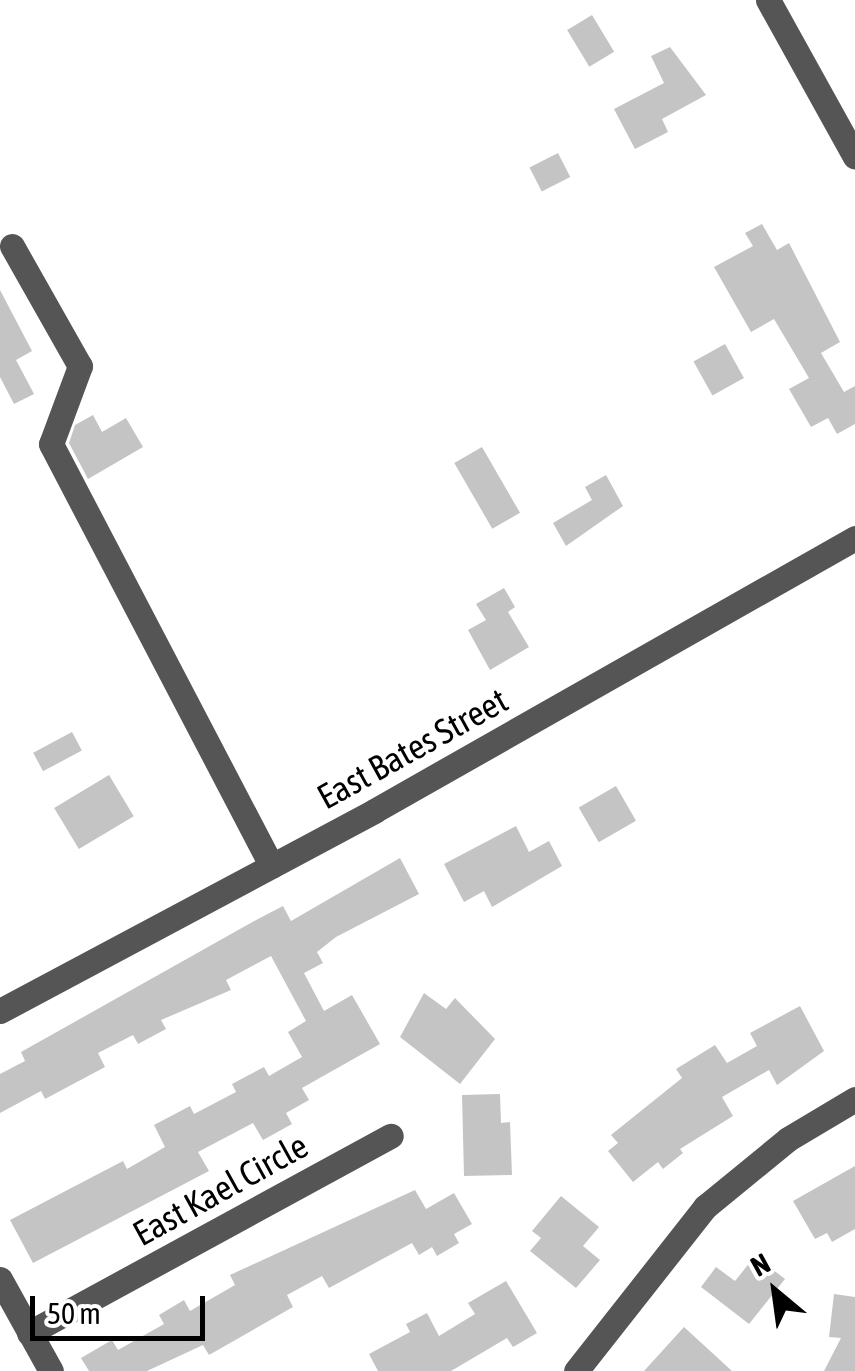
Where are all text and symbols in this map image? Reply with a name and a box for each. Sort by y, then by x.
street label: East Bates Street [310,679,514,817]
street label: East Kael Circle [125,1124,315,1254]
north arrow [725,1241,825,1341]
text: N [745,1247,775,1283]
scale bar [35,1276,210,1338]
text: 50 m [47,1296,101,1330]

